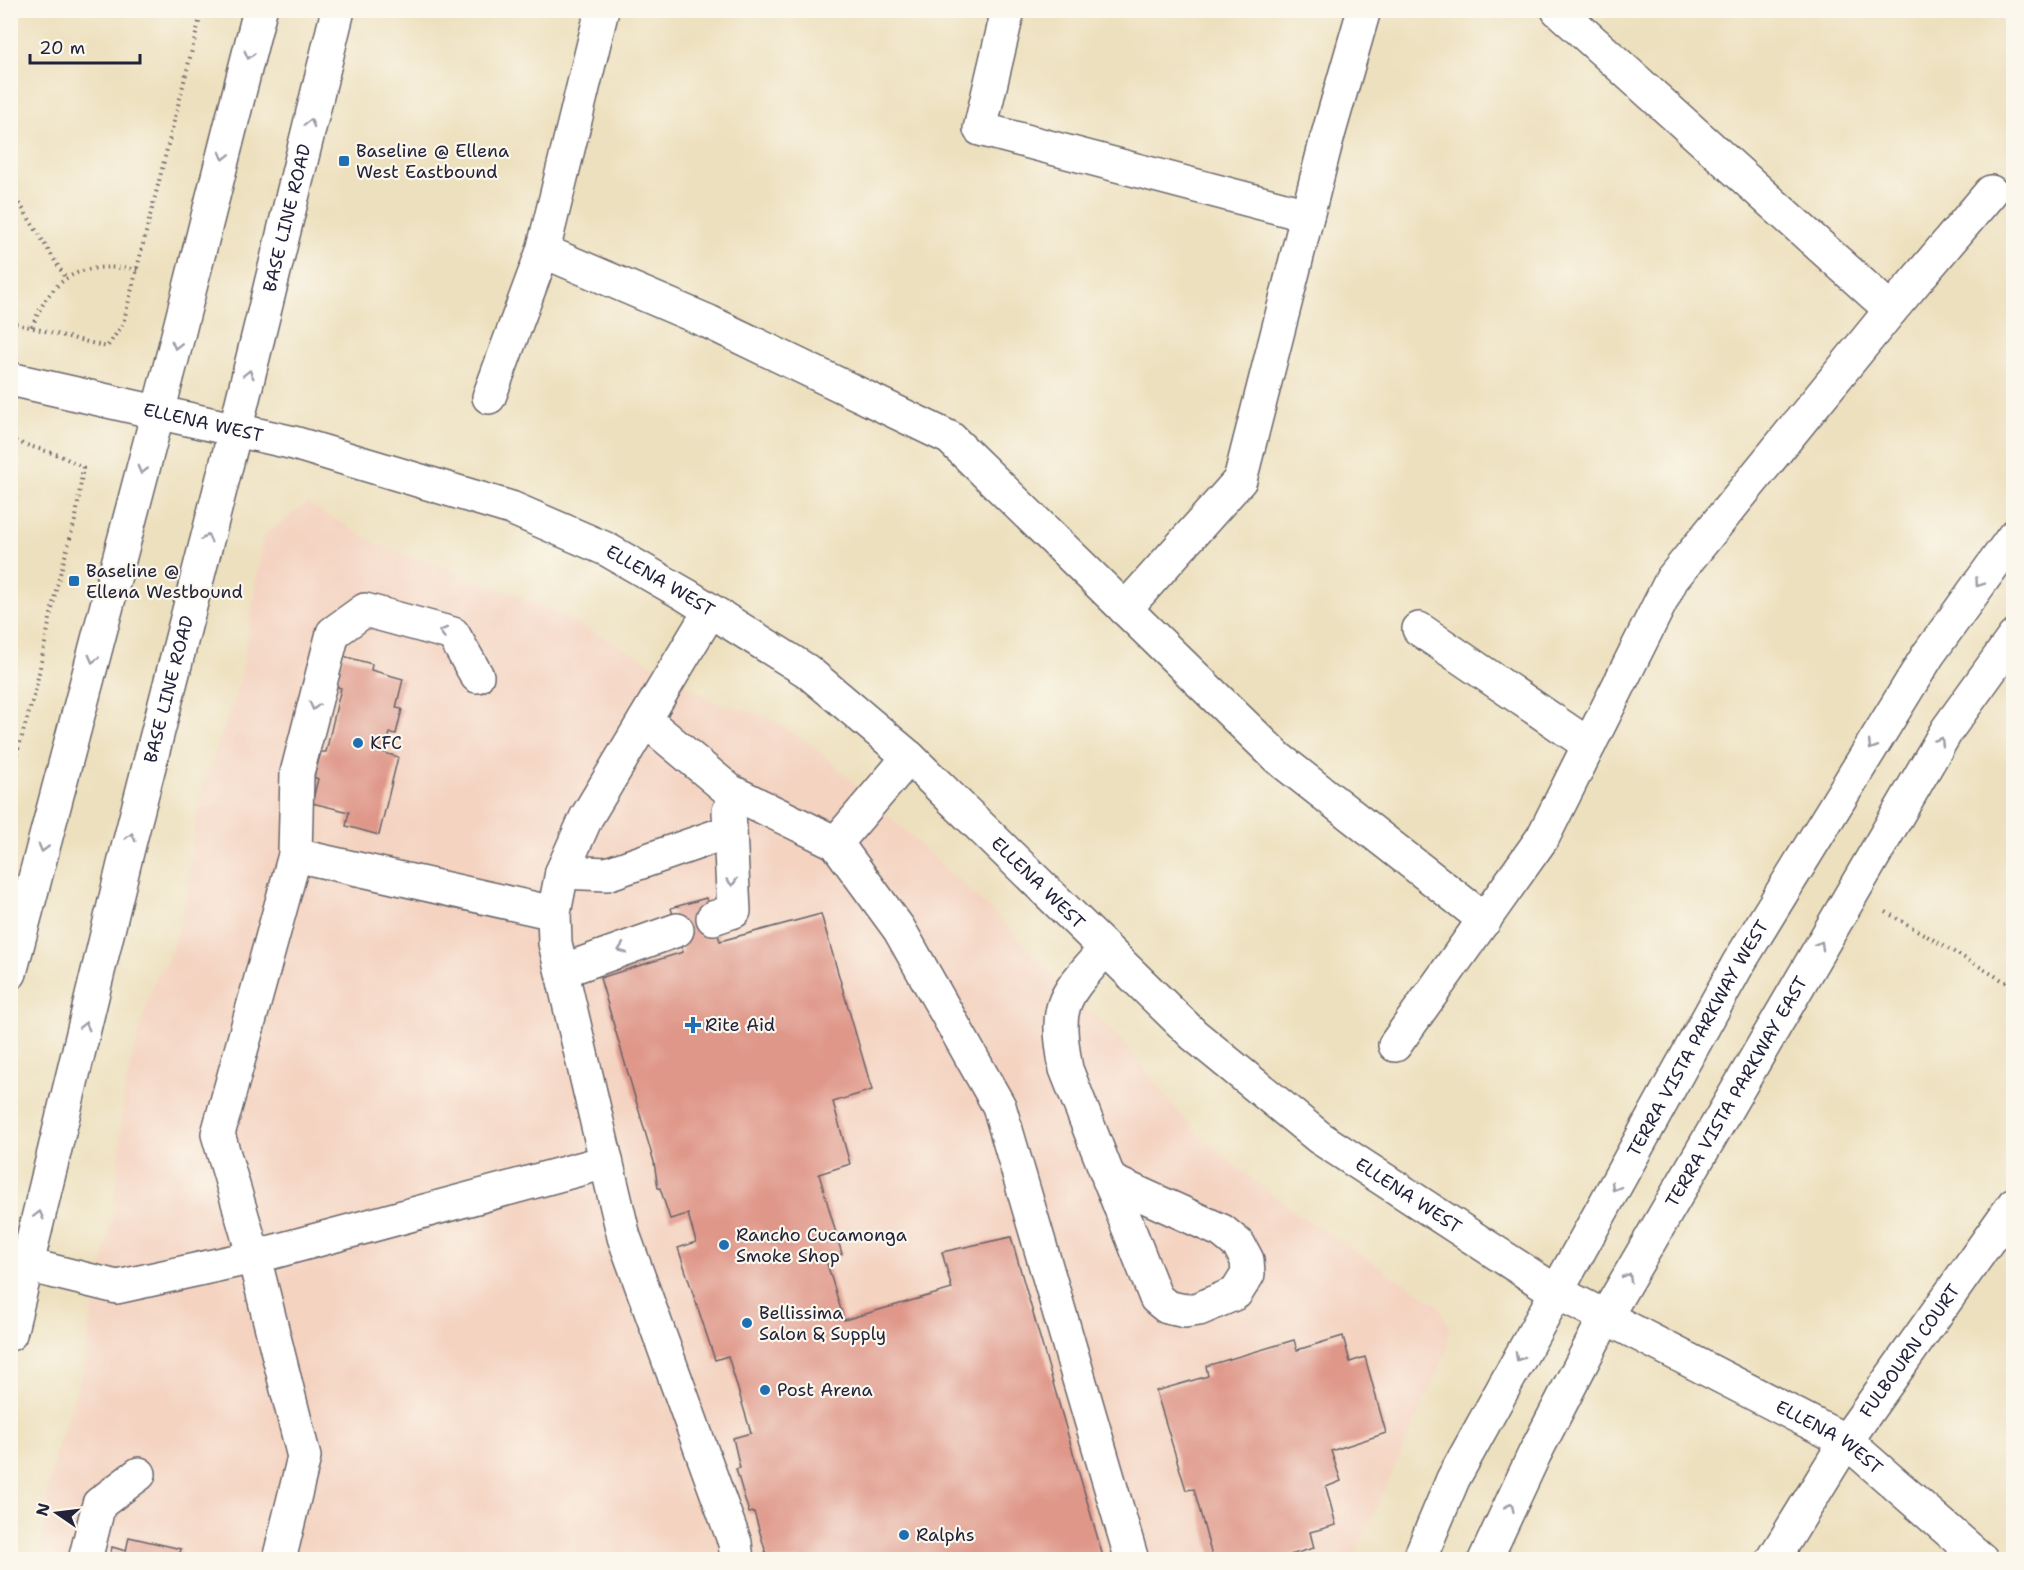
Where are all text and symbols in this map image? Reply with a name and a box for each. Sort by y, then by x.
scale bar [30,27,140,65]
text: 20 m [39,36,85,60]
one-way arrow [244,50,257,60]
one-way arrow [303,118,316,128]
place label: Baseline @ Ellena West Eastbound [356,139,509,184]
street label: BASE LINE ROAD [257,141,317,294]
one-way arrow [219,150,231,161]
marker: Baseline @ Ellena West Eastbound [337,154,351,168]
one-way arrow [170,340,183,350]
one-way arrow [241,369,254,379]
street label: ELLENA WEST [141,397,265,448]
one-way arrow [137,465,150,475]
one-way arrow [199,533,212,543]
street label: ELLENA WEST [602,539,719,622]
place label: Baseline @ Ellena Westbound [86,559,243,604]
marker: Baseline @ Ellena Westbound [67,574,81,588]
one-way arrow [1975,577,1986,588]
street label: BASE LINE ROAD [138,613,199,766]
one-way arrow [438,626,448,639]
one-way arrow [88,653,100,664]
one-way arrow [309,700,321,710]
place label: KFC [370,731,402,755]
marker: KFC [351,736,365,750]
one-way arrow [1933,736,1945,747]
one-way arrow [1869,740,1880,751]
one-way arrow [124,832,136,842]
street label: ELLENA WEST [986,832,1090,934]
one-way arrow [38,842,51,852]
one-way arrow [725,878,738,887]
street label: TERRA VISTA PARKWAY WEST [1622,916,1774,1161]
one-way arrow [1813,941,1824,951]
one-way arrow [617,942,627,955]
street label: TERRA VISTA PARKWAY EAST [1660,972,1813,1211]
place label: Rite Aid [705,1013,775,1037]
marker: Rite Aid [686,1018,700,1032]
one-way arrow [77,1021,90,1031]
street label: ELLENA WEST [1351,1152,1466,1239]
one-way arrow [1611,1181,1622,1191]
one-way arrow [31,1211,44,1221]
place label: Rancho Cucamonga Smoke Shop [736,1223,907,1268]
marker: Rancho Cucamonga Smoke Shop [717,1238,731,1252]
one-way arrow [1621,1273,1632,1283]
street label: FULBOURN COURT [1854,1279,1965,1422]
place label: Bellissima Salon & Supply [759,1301,886,1346]
marker: Bellissima Salon & Supply [740,1316,754,1330]
one-way arrow [1515,1350,1526,1361]
place label: Post Arena [777,1378,873,1402]
marker: Post Arena [758,1383,772,1397]
street label: ELLENA WEST [1772,1395,1888,1480]
north arrow [27,1483,87,1543]
text: N [31,1501,55,1518]
one-way arrow [1502,1502,1514,1513]
place label: Ralphs [916,1523,975,1547]
marker: Ralphs [897,1528,911,1542]

